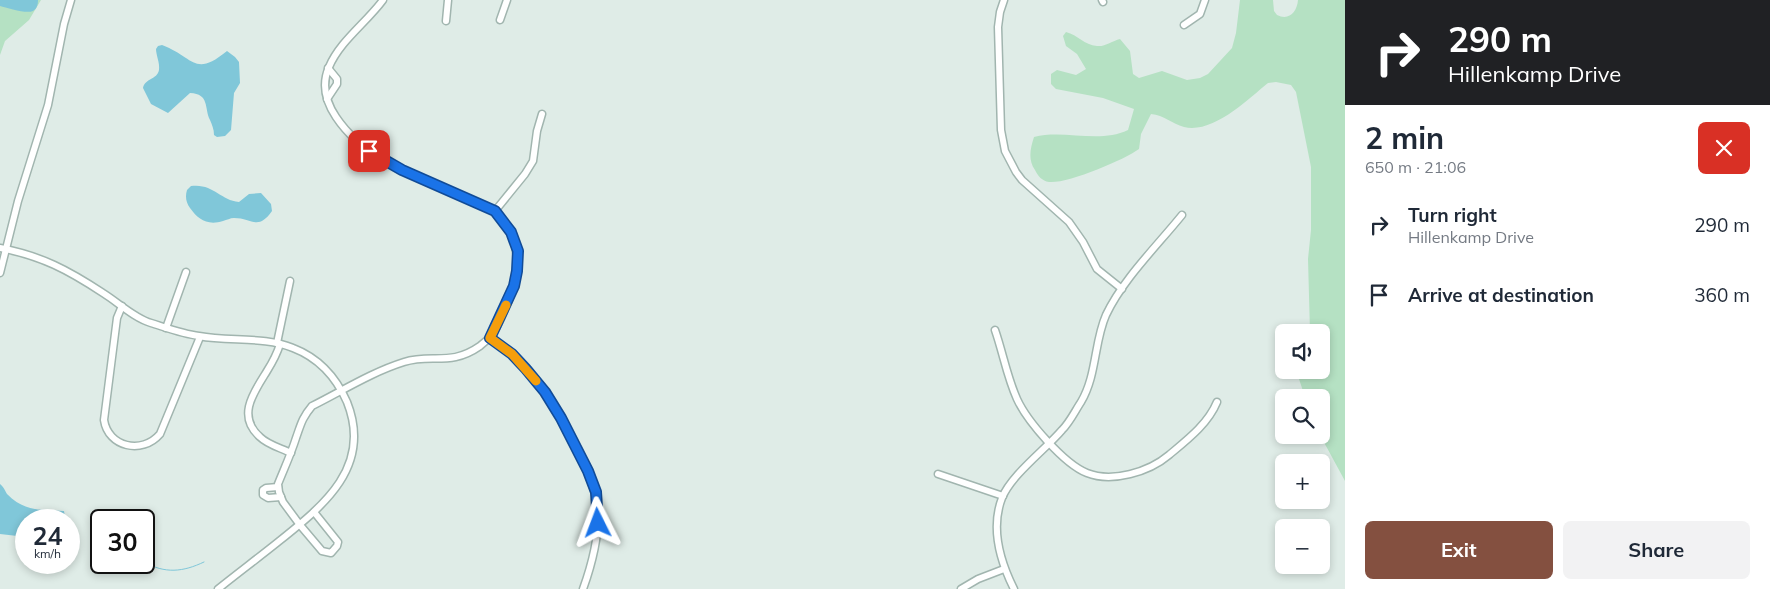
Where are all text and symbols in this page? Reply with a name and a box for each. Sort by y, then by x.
text: 290 m [1448,17,1552,61]
icon: right [1365,20,1430,85]
text: Hillenkamp Drive [1448,60,1621,88]
text: 2 min [1365,119,1444,157]
button: close [1698,122,1750,174]
pin [348,130,390,172]
icon: arrive [355,137,383,165]
text: 650 m · 21:06 [1365,157,1466,177]
text: Turn right [1408,203,1497,227]
icon: right [1365,211,1393,239]
text: 290 m [1694,213,1750,237]
text: Hillenkamp Drive [1408,227,1534,247]
icon: arrive [1365,281,1393,309]
text: Arrive at destination [1408,283,1594,307]
text: 360 m [1694,283,1750,307]
map controls [1275,324,1330,574]
button: sound [1275,324,1330,379]
button: search [1275,389,1330,444]
button: + [1275,454,1330,509]
position arrow [571,496,623,548]
speed limit sign: 30 [90,509,155,574]
button: − [1275,519,1330,574]
text: 24 [32,520,63,551]
button: Exit [1365,521,1553,579]
button: Share [1563,521,1750,579]
text: km/h [34,546,61,561]

